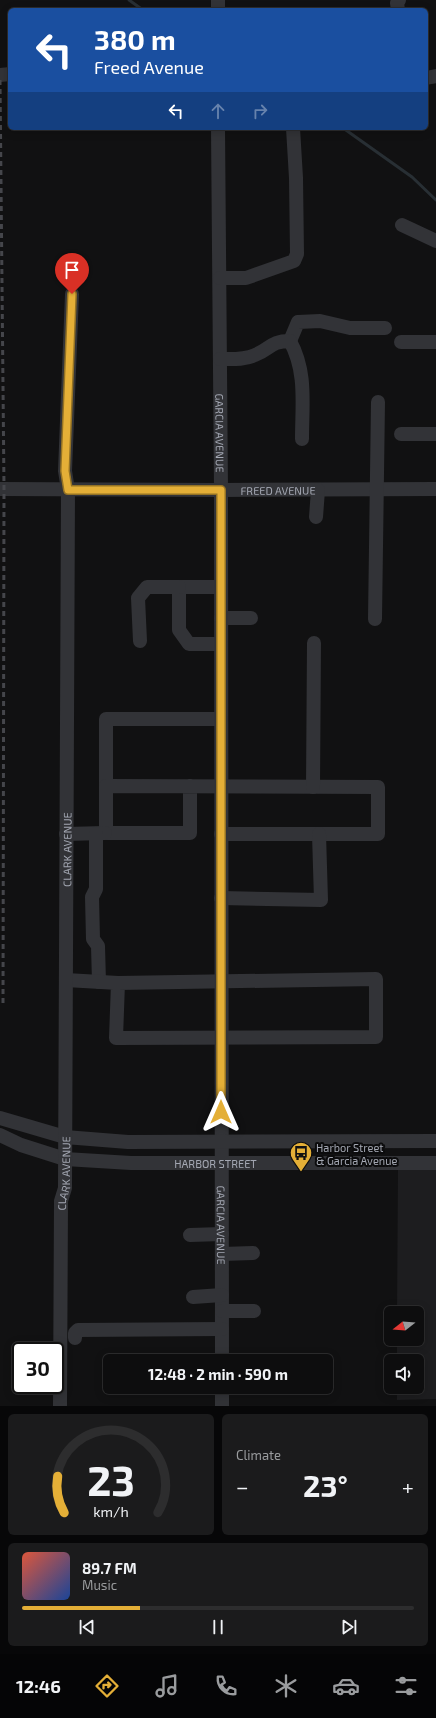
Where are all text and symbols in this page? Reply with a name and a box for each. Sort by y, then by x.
text: 380 m [94,22,176,56]
icon: left [28,24,80,76]
text: Freed Avenue [94,56,204,78]
icon: left [165,100,187,122]
icon: ahead [207,100,229,122]
icon: right [249,100,271,122]
pin [55,253,89,294]
icon: arrive [61,259,83,281]
street label: GARCIA AVENUE [214,393,227,473]
street label: FREED AVENUE [240,483,316,496]
street label: CLARK AVENUE [60,812,73,887]
position arrow [200,1091,242,1133]
street label: CLARK AVENUE [54,1136,72,1210]
bus stop icon: Harbor Street & Garcia Avenue [288,1140,314,1173]
place label: Harbor Street & Garcia Avenue [316,1141,397,1167]
street label: HARBOR STREET [174,1157,257,1170]
street label: GARCIA AVENUE [215,1185,228,1265]
north arrow [384,1306,424,1346]
map controls [384,1306,424,1394]
speed limit sign: 30 [12,1342,64,1394]
button: sound [384,1354,424,1394]
text: 12:48 · 2 min · 590 m [148,1365,288,1383]
text: Climate [236,1447,281,1463]
text: 23 [87,1453,135,1503]
text: 23° [303,1467,348,1503]
text: − [236,1473,249,1499]
text: + [402,1473,414,1499]
text: km/h [93,1502,129,1519]
text: 89.7 FM [82,1559,137,1577]
text: Music [82,1577,117,1593]
icon: previous [76,1616,98,1638]
icon: pause [207,1616,229,1638]
icon: next [338,1616,360,1638]
icon: directions [93,1672,121,1700]
icon: music [153,1672,181,1700]
icon: phone [212,1672,240,1700]
icon: climate [272,1672,300,1700]
icon: car [332,1672,360,1700]
icon: filters [392,1672,420,1700]
text: 12:46 [16,1675,61,1697]

